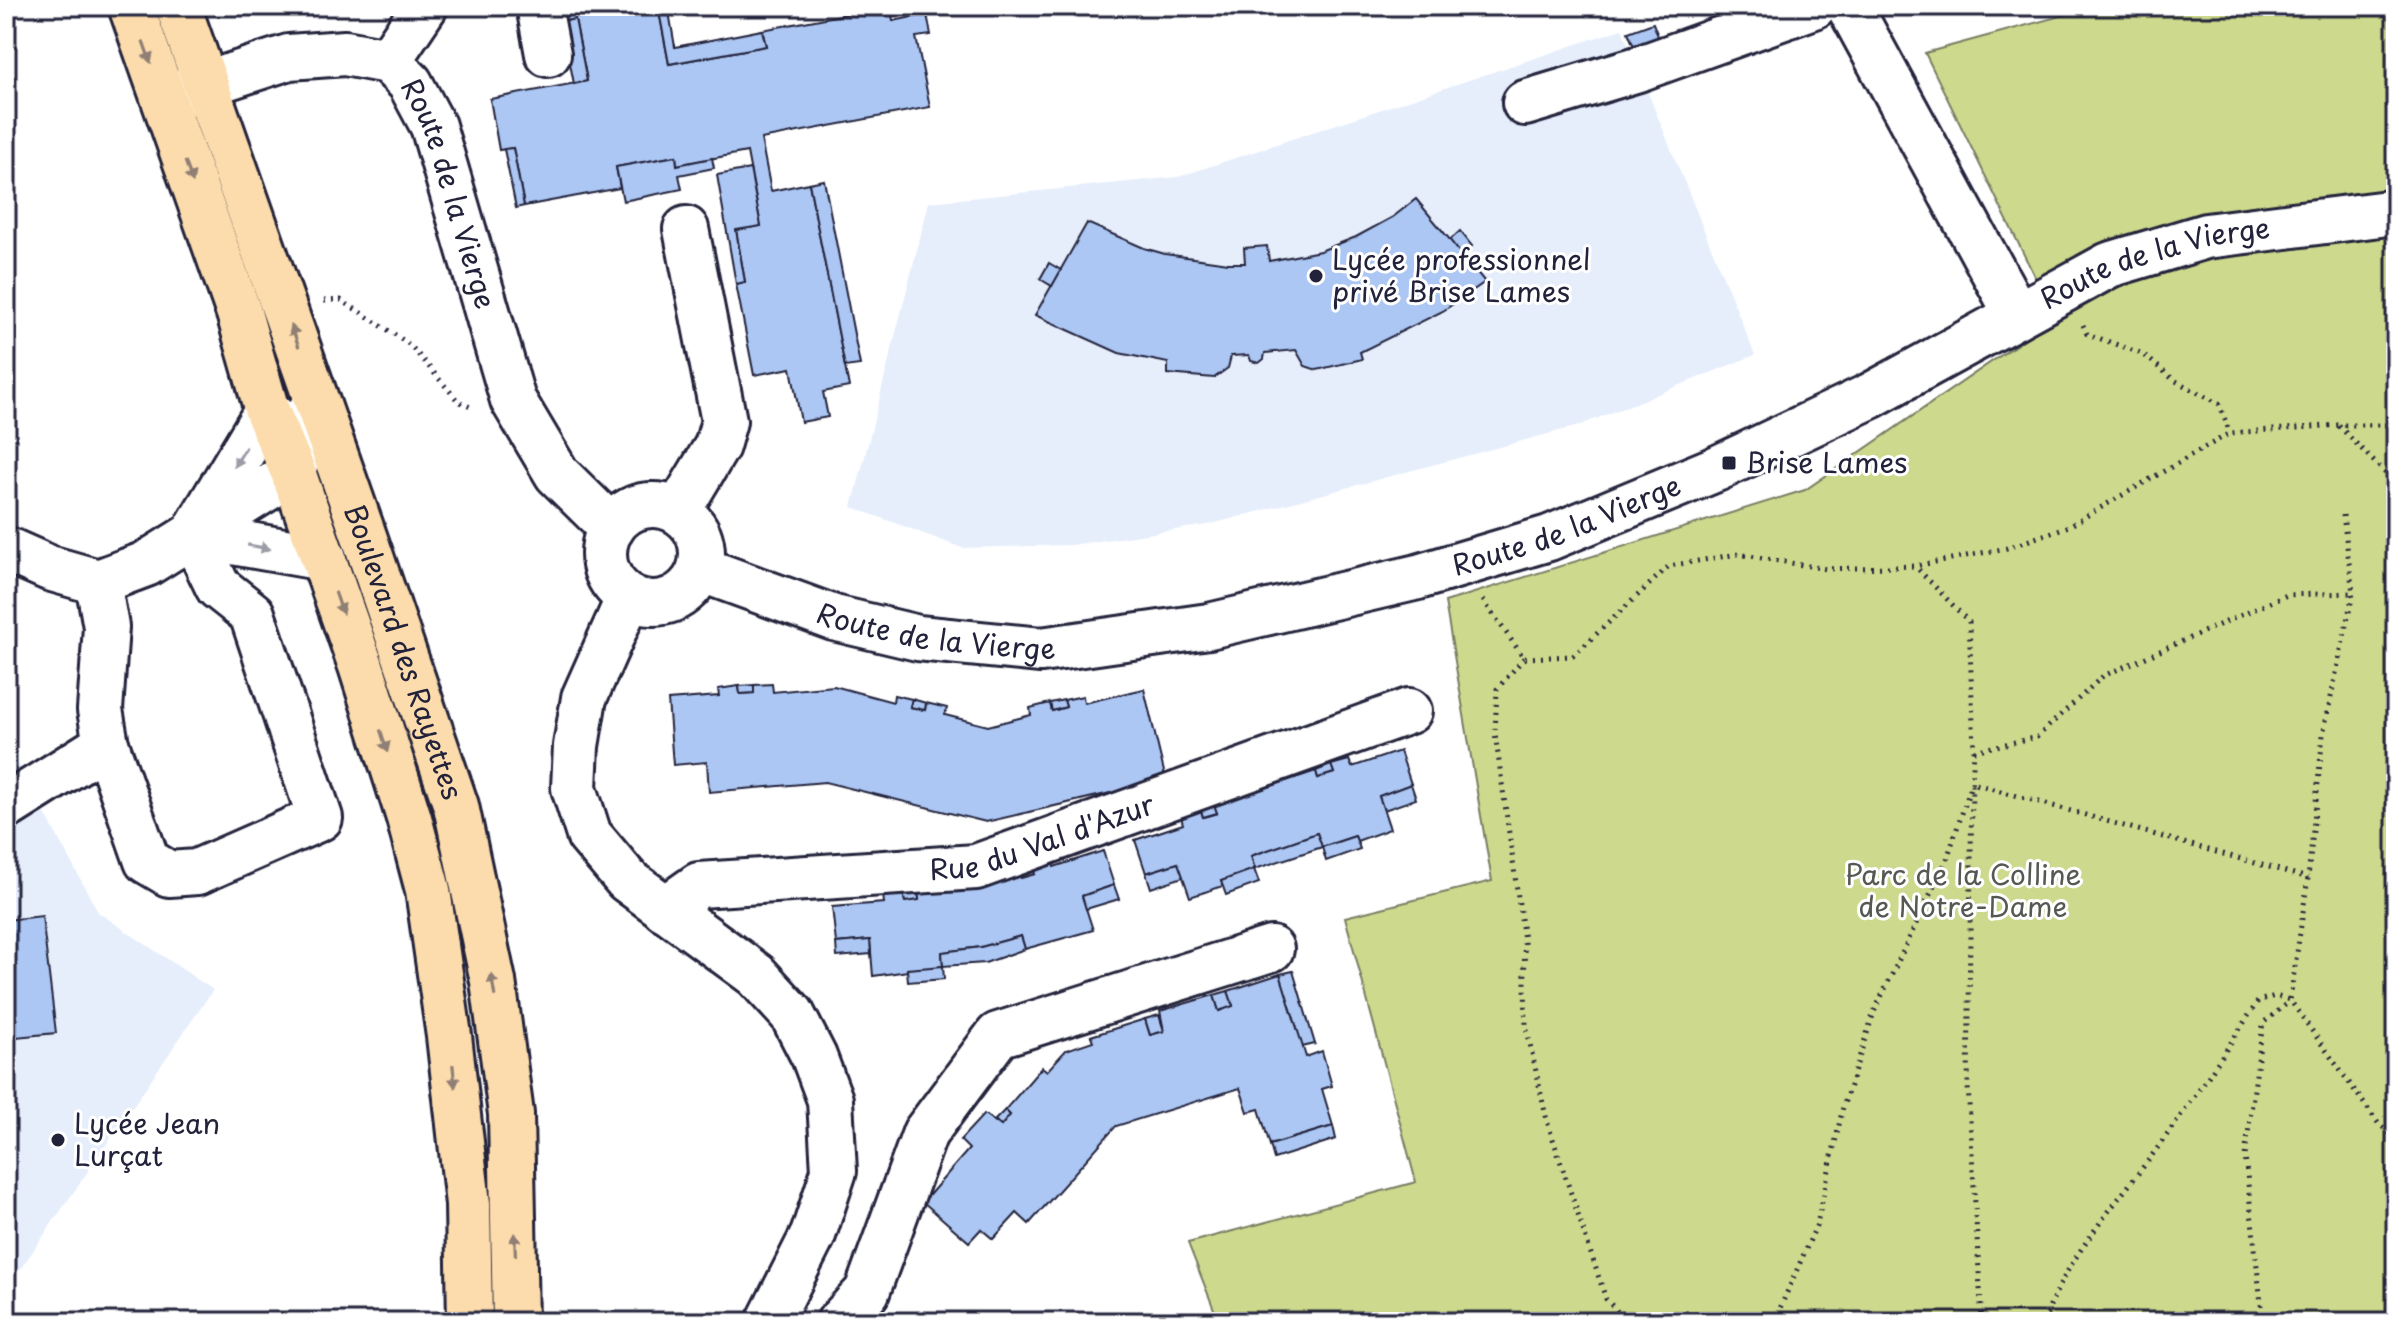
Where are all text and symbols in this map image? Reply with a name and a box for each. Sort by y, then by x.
one-way arrow [142,40,154,64]
street label: Route de la Vierge [391,70,508,314]
one-way arrow [183,161,195,185]
street label: Route de la Vierge [2031,205,2272,319]
place label: Lycée professionnel privé Brise Lames [1332,237,1591,312]
marker: Lycée professionnel privé Brise Lames [1307,267,1325,285]
one-way arrow [288,324,300,348]
place label: Brise Lames [1745,440,1907,483]
one-way arrow [233,446,247,468]
marker: Brise Lames [1720,454,1738,472]
street label: Route de la Vierge [1446,463,1687,586]
street label: Boulevard des Rayettes [334,498,475,805]
one-way arrow [246,541,271,553]
street label: Route de la Vierge [811,590,1058,670]
one-way arrow [334,591,346,615]
one-way arrow [379,729,391,753]
street label: Rue du Val d'Azur [928,782,1160,890]
park label: Parc de la Colline de Notre-Dame [1845,852,2081,927]
one-way arrow [487,973,499,998]
one-way arrow [447,1064,460,1089]
place label: Lycée Jean Lurçat [74,1101,220,1176]
marker: Lycée Jean Lurçat [49,1131,67,1149]
one-way arrow [509,1231,521,1256]

